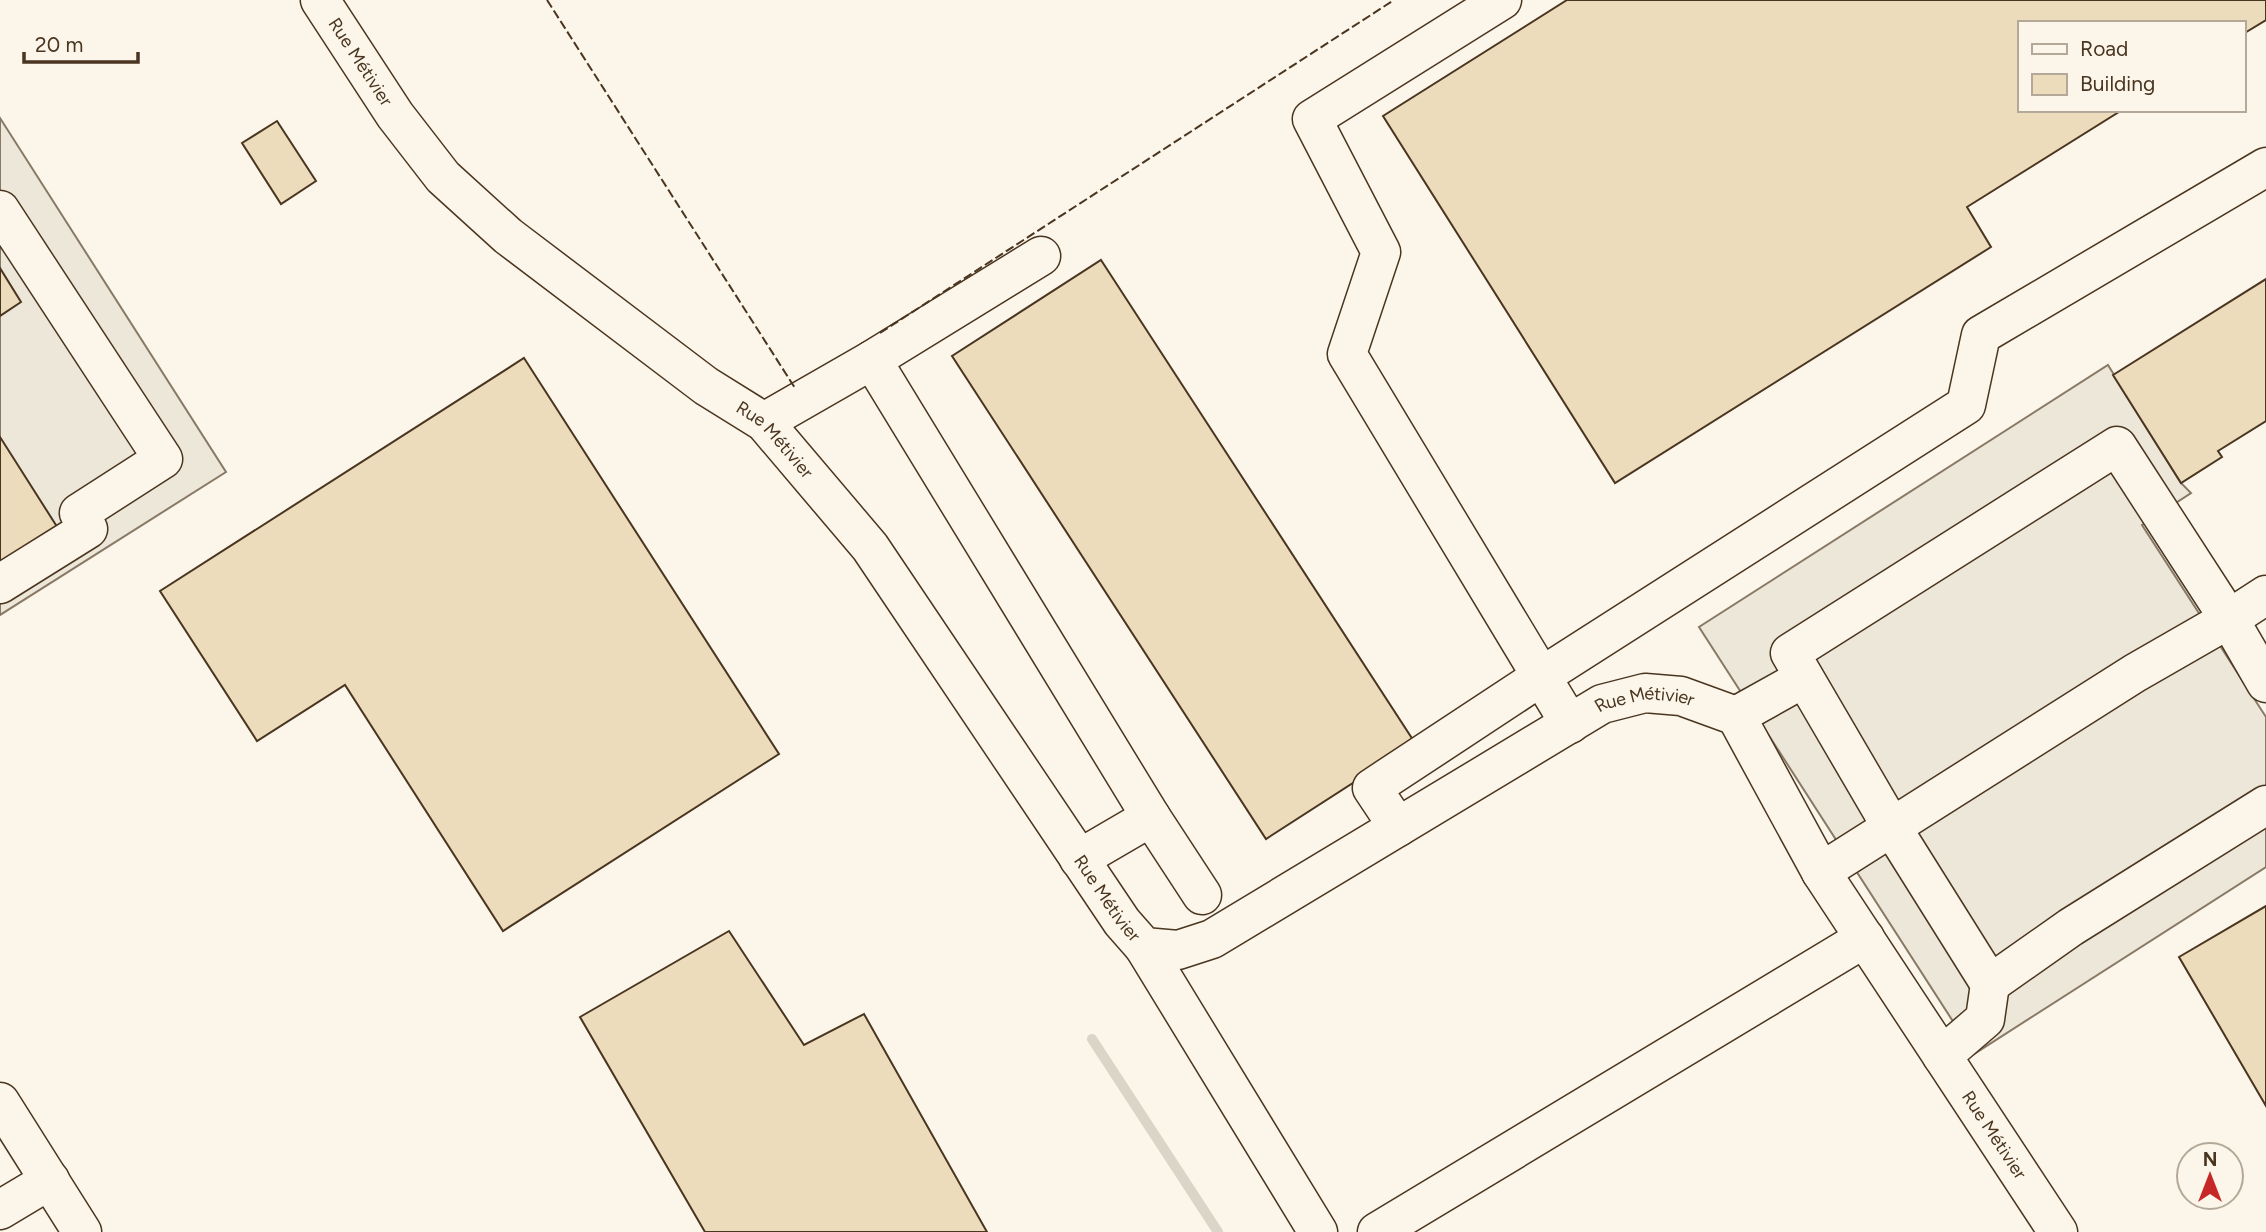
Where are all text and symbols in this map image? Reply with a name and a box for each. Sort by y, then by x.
street label: Rue Métivier [324,14,397,110]
scale bar [24,21,138,65]
legend [2018,21,2245,112]
text: 20 m [35,32,83,57]
text: Road [2080,36,2128,61]
text: Building [2080,71,2155,96]
street label: Rue Métivier [732,396,818,483]
street label: Rue Métivier [1590,682,1698,717]
street label: Rue Métivier [1069,851,1145,946]
street label: Rue Métivier [1957,1087,2031,1183]
north arrow [2175,1141,2245,1211]
text: N [2203,1148,2217,1171]

